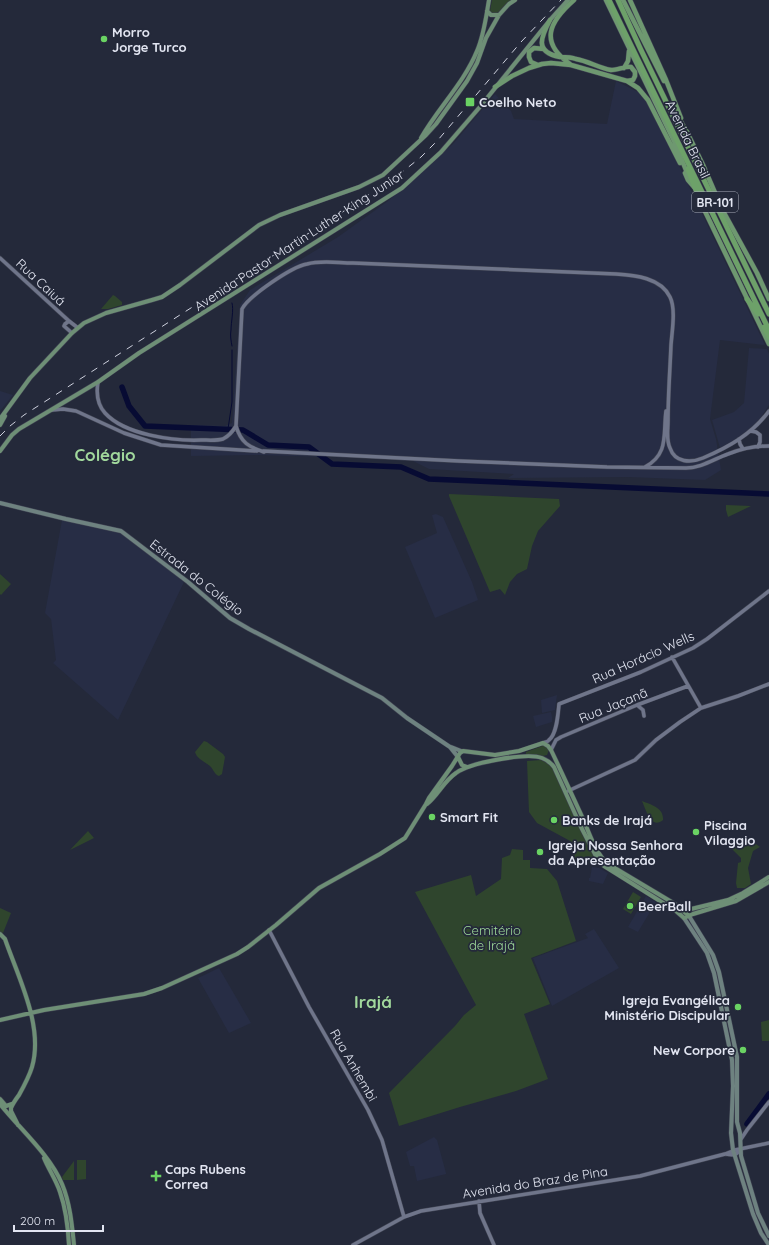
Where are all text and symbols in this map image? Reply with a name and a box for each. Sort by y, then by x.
place label: Morro Jorge Turco [112,24,187,55]
marker: Morro Jorge Turco [99,34,109,44]
place label: Coelho Neto [479,94,556,110]
marker: Coelho Neto [464,96,476,108]
street label: Avenida Brasil [662,97,714,181]
street label: Avenida Pastor Martin Luther King Junior [191,166,407,314]
road number: BR-101 [692,192,738,212]
street label: Rua Caiuá [13,255,69,309]
district label: Colégio [74,444,136,465]
street label: Estrada do Colégio [147,535,247,619]
street label: Rua Horácio Wells [589,627,697,687]
street label: Rua Jaçanã [576,684,650,726]
place label: Smart Fit [440,809,498,825]
marker: Smart Fit [427,812,437,822]
place label: Banks de Irajá [562,812,652,828]
marker: Banks de Irajá [549,815,559,825]
place label: Piscina Vilaggio [704,817,755,848]
marker: Piscina Vilaggio [691,827,701,837]
place label: Igreja Nossa Senhora da Apresentação [548,837,683,868]
marker: Igreja Nossa Senhora da Apresentação [535,847,545,857]
place label: BeerBall [638,898,691,914]
marker: BeerBall [625,901,635,911]
park label: Cemitério de Irajá [463,922,521,953]
district label: Irajá [354,991,392,1012]
place label: Igreja Evangélica Ministério Discipular [604,992,730,1023]
marker: Igreja Evangélica Ministério Discipular [733,1002,743,1012]
street label: Rua Anhembi [327,1026,381,1104]
place label: New Corpore [653,1042,735,1058]
marker: New Corpore [738,1045,748,1055]
place label: Caps Rubens Correa [165,1161,246,1192]
street label: Avenida do Braz de Pina [461,1163,609,1201]
marker: Caps Rubens Correa [150,1170,162,1182]
scale bar [14,1207,103,1233]
text: 200 m [20,1213,55,1228]

